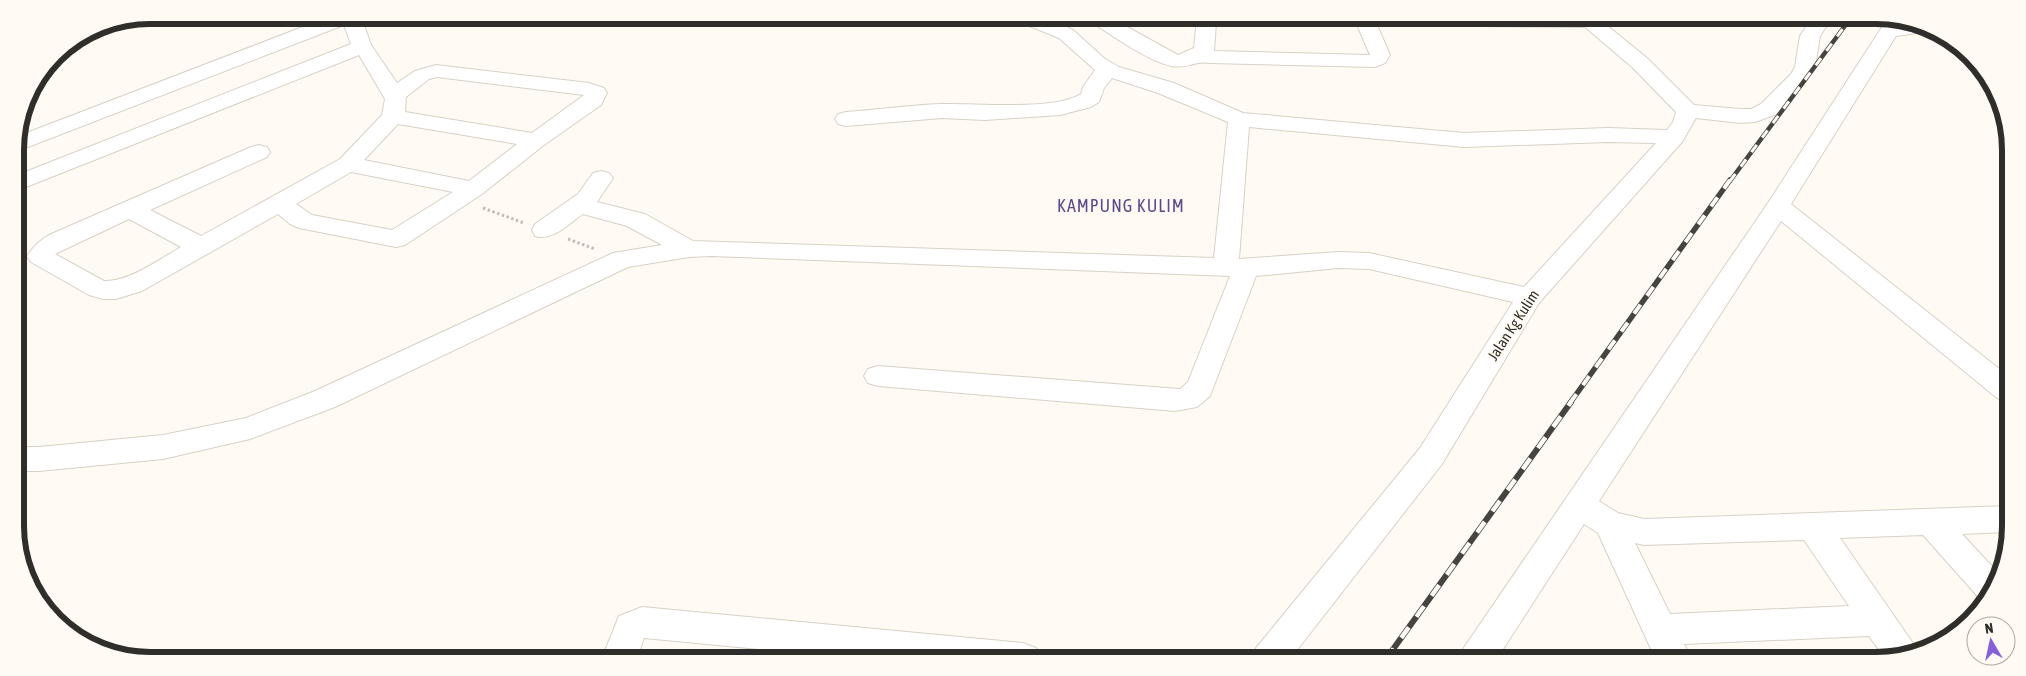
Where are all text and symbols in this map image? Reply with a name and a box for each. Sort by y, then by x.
district label: KAMPUNG KULIM [1057,195,1185,216]
street label: Jalan Kg Kulim [1484,287,1542,363]
north arrow [1966,616,2016,666]
text: N [1984,620,1994,637]

